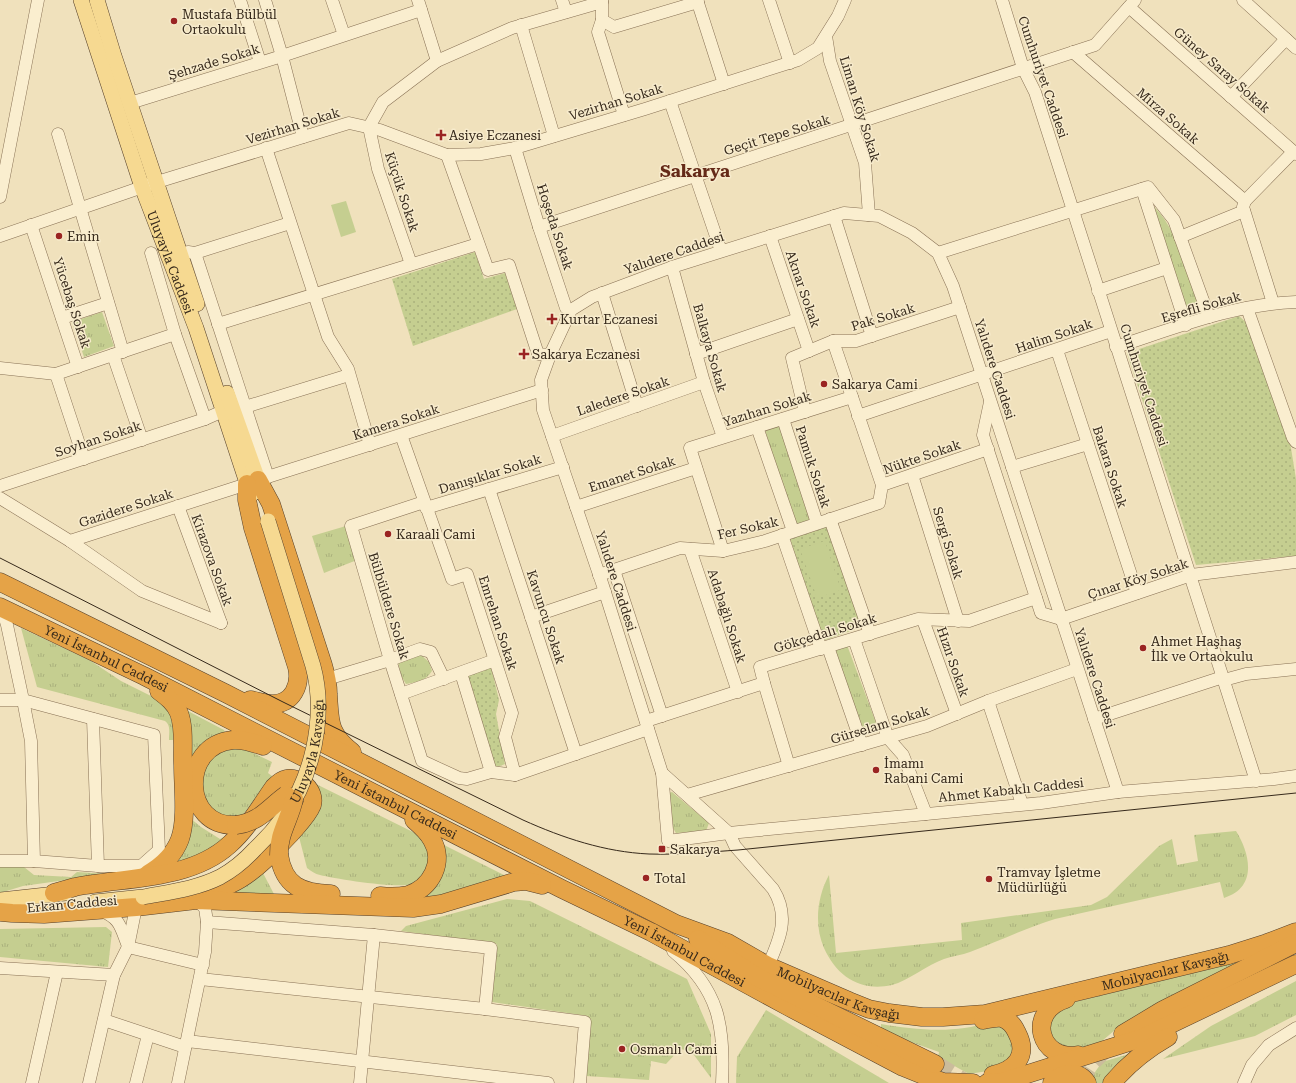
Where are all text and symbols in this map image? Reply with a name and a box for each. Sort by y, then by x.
place label: Mustafa Bülbül Ortaokulu [182,7,277,37]
street label: Cumhuriyet Caddesi [1015,14,1071,140]
marker: Mustafa Bülbül Ortaokulu [169,16,179,26]
street label: Güney Saray Sokak [1171,24,1273,116]
street label: Şehzade Sokak [166,41,262,83]
street label: Liman Köy Sokak [837,54,883,164]
street label: Vezirhan Sokak [567,81,665,123]
street label: Mirza Sokak [1134,85,1202,147]
street label: Vezirhan Sokak [244,105,342,147]
street label: Geçit Tepe Sokak [722,112,832,158]
place label: Asiye Eczanesi [449,128,541,143]
marker: Asiye Eczanesi [436,130,446,140]
street label: Küçük Sokak [382,150,422,234]
district label: Sakarya [660,161,730,181]
street label: Hoşeda Sokak [534,182,576,272]
street label: Uluyayla Caddesi [144,208,197,316]
place label: Emin [67,229,100,244]
street label: Yalıdere Caddesi [622,229,726,277]
marker: Emin [54,231,64,241]
street label: Aknar Sokak [783,248,823,330]
street label: Yücebaş Sokak [50,256,94,350]
street label: Eşrefli Sokak [1159,288,1243,326]
street label: Pak Sokak [849,300,917,334]
street label: Balkaya Sokak [690,302,730,394]
place label: Kurtar Eczanesi [560,312,658,327]
marker: Kurtar Eczanesi [547,314,557,324]
street label: Halim Sokak [1014,316,1094,356]
street label: Yalıdere Caddesi [972,317,1018,421]
street label: Cumhuriyet Caddesi [1117,322,1171,448]
place label: Sakarya Eczanesi [532,347,640,362]
marker: Sakarya Eczanesi [519,349,529,359]
street label: Laledere Sokak [575,373,671,419]
place label: Sakarya Cami [832,377,918,392]
marker: Sakarya Cami [819,379,829,389]
street label: Yazıhan Sokak [721,388,813,430]
street label: Kamera Sokak [351,401,441,443]
street label: Soyhan Sokak [53,418,143,460]
street label: Pamuk Sokak [793,424,833,510]
street label: Bakara Sokak [1090,424,1130,510]
street label: Nükte Sokak [881,437,963,477]
street label: Danışıklar Sokak [437,451,543,497]
street label: Emanet Sokak [587,453,677,495]
street label: Gazidere Sokak [77,486,175,530]
street label: Sergi Sokak [930,505,966,581]
street label: Kirazova Sokak [188,512,236,608]
street label: Fer Sokak [716,514,780,542]
place label: Karaali Cami [396,527,475,542]
marker: Karaali Cami [383,529,393,539]
street label: Yalıdere Caddesi [593,529,639,633]
street label: Bülbüldere Sokak [366,550,412,662]
street label: Çınar Köy Sokak [1086,556,1190,602]
street label: Adabağlı Sokak [705,567,749,665]
street label: Kavuncu Sokak [524,568,568,666]
street label: Emrehan Sokak [476,574,520,672]
street label: Gökçedalı Sokak [772,610,878,656]
street label: Yeni İstanbul Caddesi [42,622,171,695]
street label: Hızır Sokak [934,625,972,699]
street label: Yalıdere Caddesi [1072,626,1118,730]
place label: Ahmet Haşhaş İlk ve Ortaokulu [1151,634,1253,664]
marker: Ahmet Haşhaş İlk ve Ortaokulu [1138,643,1148,653]
street label: Uluyayla Kavşağı [287,699,326,806]
street label: Gürselam Sokak [829,703,931,747]
place label: İmamı Rabani Cami [884,756,963,786]
marker: İmamı Rabani Cami [871,765,881,775]
street label: Yeni İstanbul Caddesi [331,767,460,842]
street label: Ahmet Kabaklı Caddesi [938,775,1084,805]
place label: Sakarya [670,842,720,857]
marker: Sakarya [657,844,667,854]
place label: Tramvay İşletme Müdürlüğü [997,865,1101,895]
place label: Total [654,871,686,886]
marker: Total [641,873,651,883]
marker: Tramvay İşletme Müdürlüğü [984,874,994,884]
street label: Erkan Caddesi [26,893,118,915]
street label: Yeni İstanbul Caddesi [621,912,748,989]
street label: Mobilyacılar Kavşağı [1100,948,1230,993]
street label: Mobilyacılar Kavşağı [775,963,901,1022]
place label: Osmanlı Cami [630,1042,717,1057]
marker: Osmanlı Cami [617,1044,627,1054]

